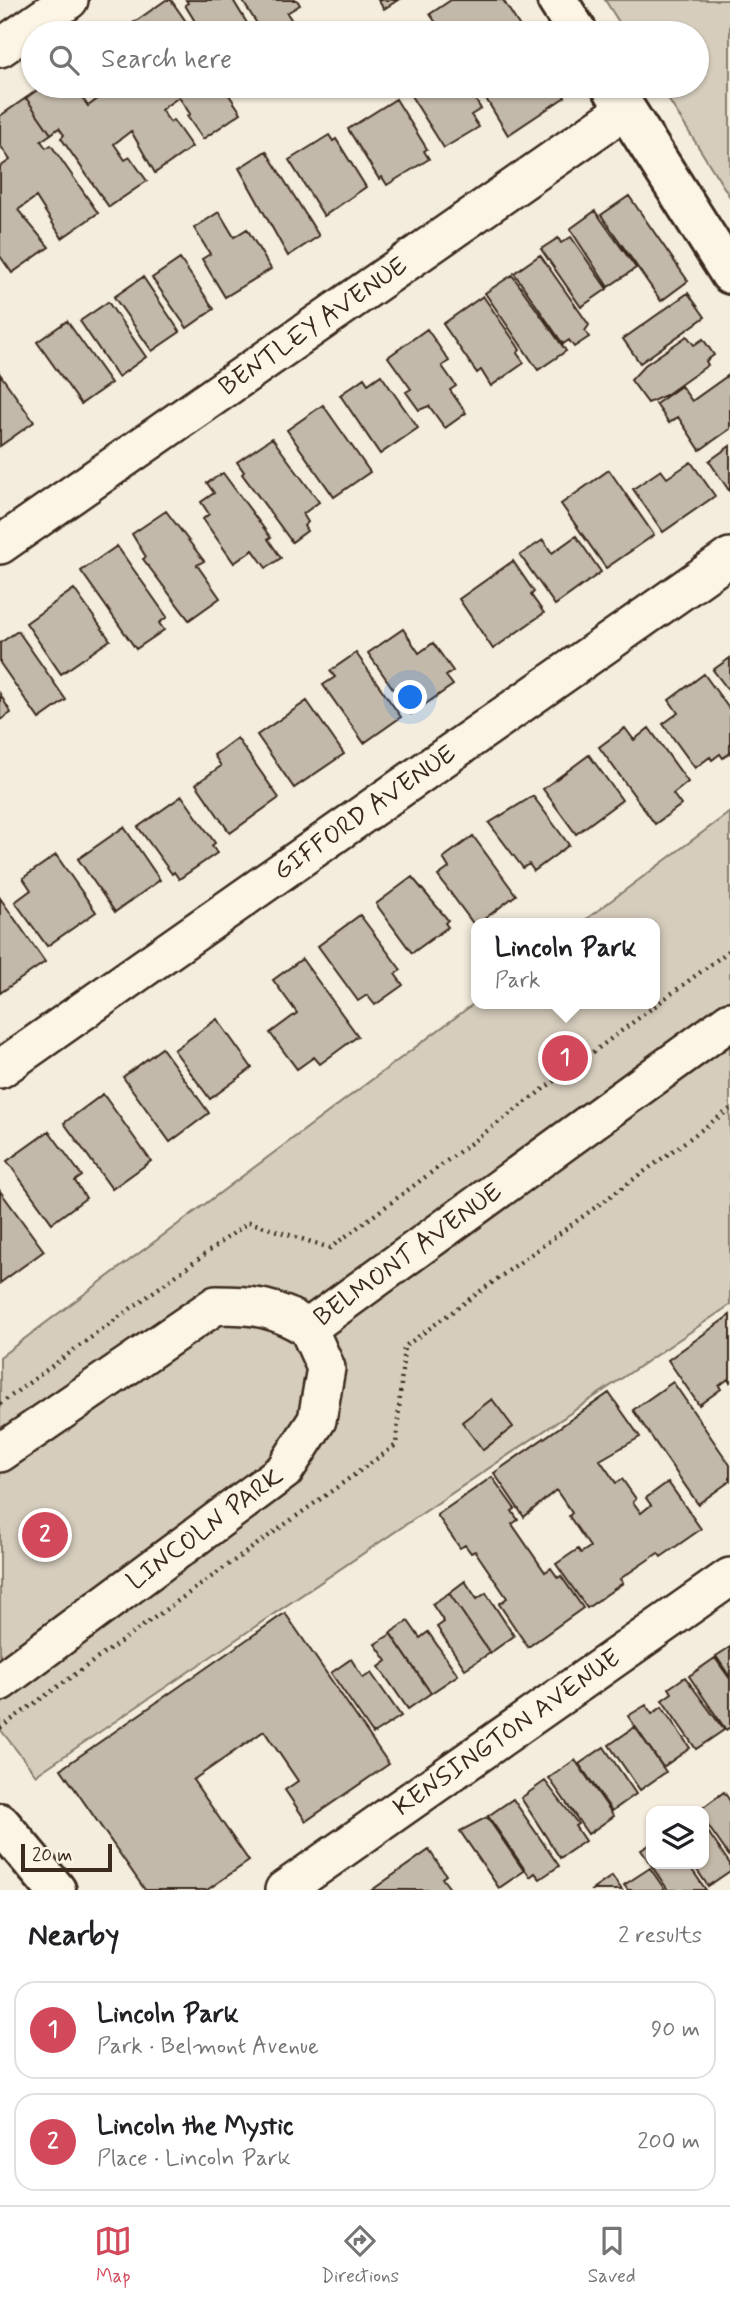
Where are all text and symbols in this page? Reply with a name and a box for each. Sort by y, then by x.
search box [21,21,709,98]
icon: search [45,41,83,79]
text: Search here [101,43,232,77]
street label: BENTLEY AVENUE [212,249,415,404]
your location [393,680,427,714]
street label: GIFFORD AVENUE [267,737,463,889]
popup [471,918,660,1009]
text: Lincoln Park [495,932,636,966]
text: Park [495,966,540,996]
pin: 1 [542,1032,588,1084]
street label: BELMONT AVENUE [307,1175,509,1335]
street label: LINCOLN PARK [120,1460,291,1599]
pin: 2 [22,1509,68,1561]
street label: KENSINGTON AVENUE [387,1642,628,1825]
map controls [646,1806,709,1869]
button: layers [646,1806,709,1869]
scale bar [21,1841,112,1873]
text: 20 m [32,1843,72,1868]
text: Nearby [28,1916,119,1955]
text: 2 results [618,1921,702,1951]
text: Lincoln Park [97,1998,239,2032]
text: 1 [48,2015,58,2045]
text: 90 m [651,2015,700,2045]
text: Park · Belmont Avenue [97,2032,319,2062]
text: Lincoln the Mystic [97,2110,294,2144]
text: 2 [47,2127,59,2157]
text: 200 m [637,2127,700,2157]
text: Place · Lincoln Park [97,2144,291,2174]
tab: Map [94,2222,132,2289]
tab: Directions [321,2222,399,2289]
tab: Saved [588,2222,636,2289]

